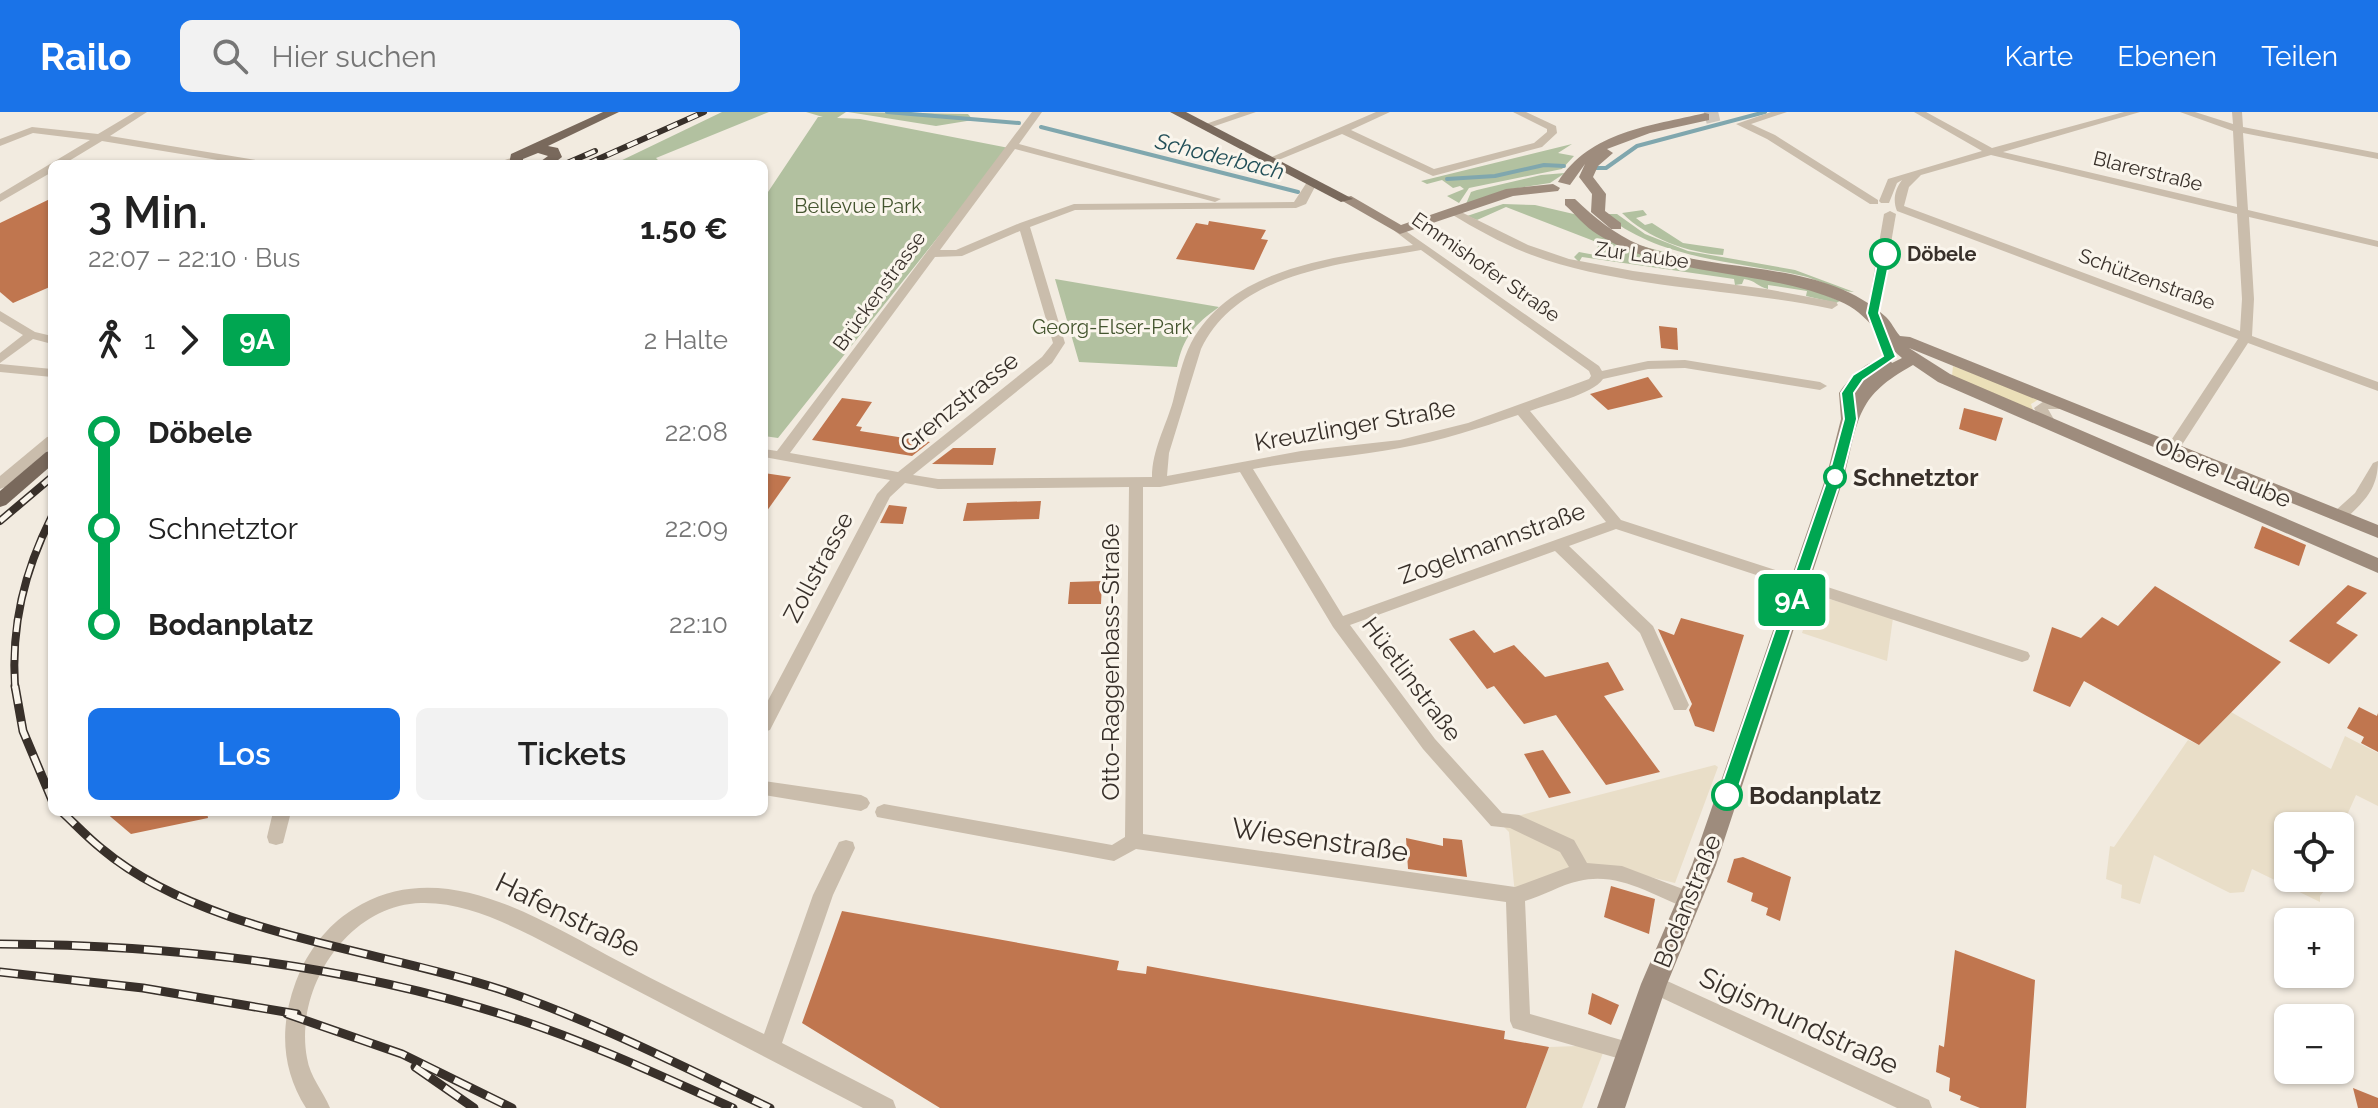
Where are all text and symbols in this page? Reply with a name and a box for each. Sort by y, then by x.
search box [180,20,740,92]
text: Railo [40,34,132,79]
icon: search [208,34,252,78]
text: Hier suchen [272,39,437,74]
text: Karte [2005,40,2073,73]
text: Ebenen [2117,40,2217,73]
text: Teilen [2261,40,2338,73]
water label: Schoderbach [1152,127,1287,185]
street label: Blarerstraße [2091,146,2206,196]
text: 3 Min. [88,187,208,238]
park label: Bellevue Park [794,194,922,218]
street label: Emmishofer Straße [1407,207,1565,327]
text: 1.50 € [640,211,728,246]
street label: Brückenstrasse [828,226,931,355]
street label: Zur Laube [1594,237,1691,273]
marker: Döbele [1870,239,1900,269]
place label: Döbele [1907,242,1976,266]
text: 22:07 – 22:10 · Bus [88,243,300,273]
street label: Schützenstraße [2076,243,2219,315]
park label: Georg-Elser-Park [1032,315,1192,339]
icon: walk [88,318,132,362]
icon: forward [167,318,211,362]
text: 9A [239,323,274,356]
text: 1 [144,325,155,355]
text: 2 Halte [644,325,728,355]
street label: Grenzstrasse [894,346,1024,458]
street label: Kreuzlinger Straße [1252,393,1458,457]
text: Döbele [148,415,252,450]
text: 22:08 [665,417,728,447]
street label: Obere Laube [2150,430,2296,514]
place label: Schnetztor [1853,463,1978,492]
marker: Schnetztor [1824,466,1846,488]
street label: Zogelmannstraße [1395,496,1589,590]
street label: Zollstrasse [777,507,859,627]
text: Schnetztor [148,511,298,546]
text: 22:09 [665,513,728,543]
street label: Otto-Raggenbass-Straße [1096,524,1125,800]
line badge: 9A [1756,574,1828,626]
text: 9A [1774,583,1810,616]
text: Bodanplatz [148,607,313,642]
text: 22:10 [669,609,728,639]
street label: Hüetlinstraße [1356,611,1468,747]
button: Los [88,708,400,800]
button: Tickets [416,708,728,800]
marker: Bodanplatz [1712,780,1742,810]
place label: Bodanplatz [1749,781,1881,810]
street label: Wiesenstraße [1230,811,1410,869]
map controls [2274,812,2354,1084]
button: locate [2274,812,2354,892]
street label: Bodanstraße [1647,830,1727,972]
street label: Hafenstraße [490,866,646,964]
button: + [2274,908,2354,988]
street label: Sigismundstraße [1694,960,1904,1082]
button: − [2274,1004,2354,1084]

